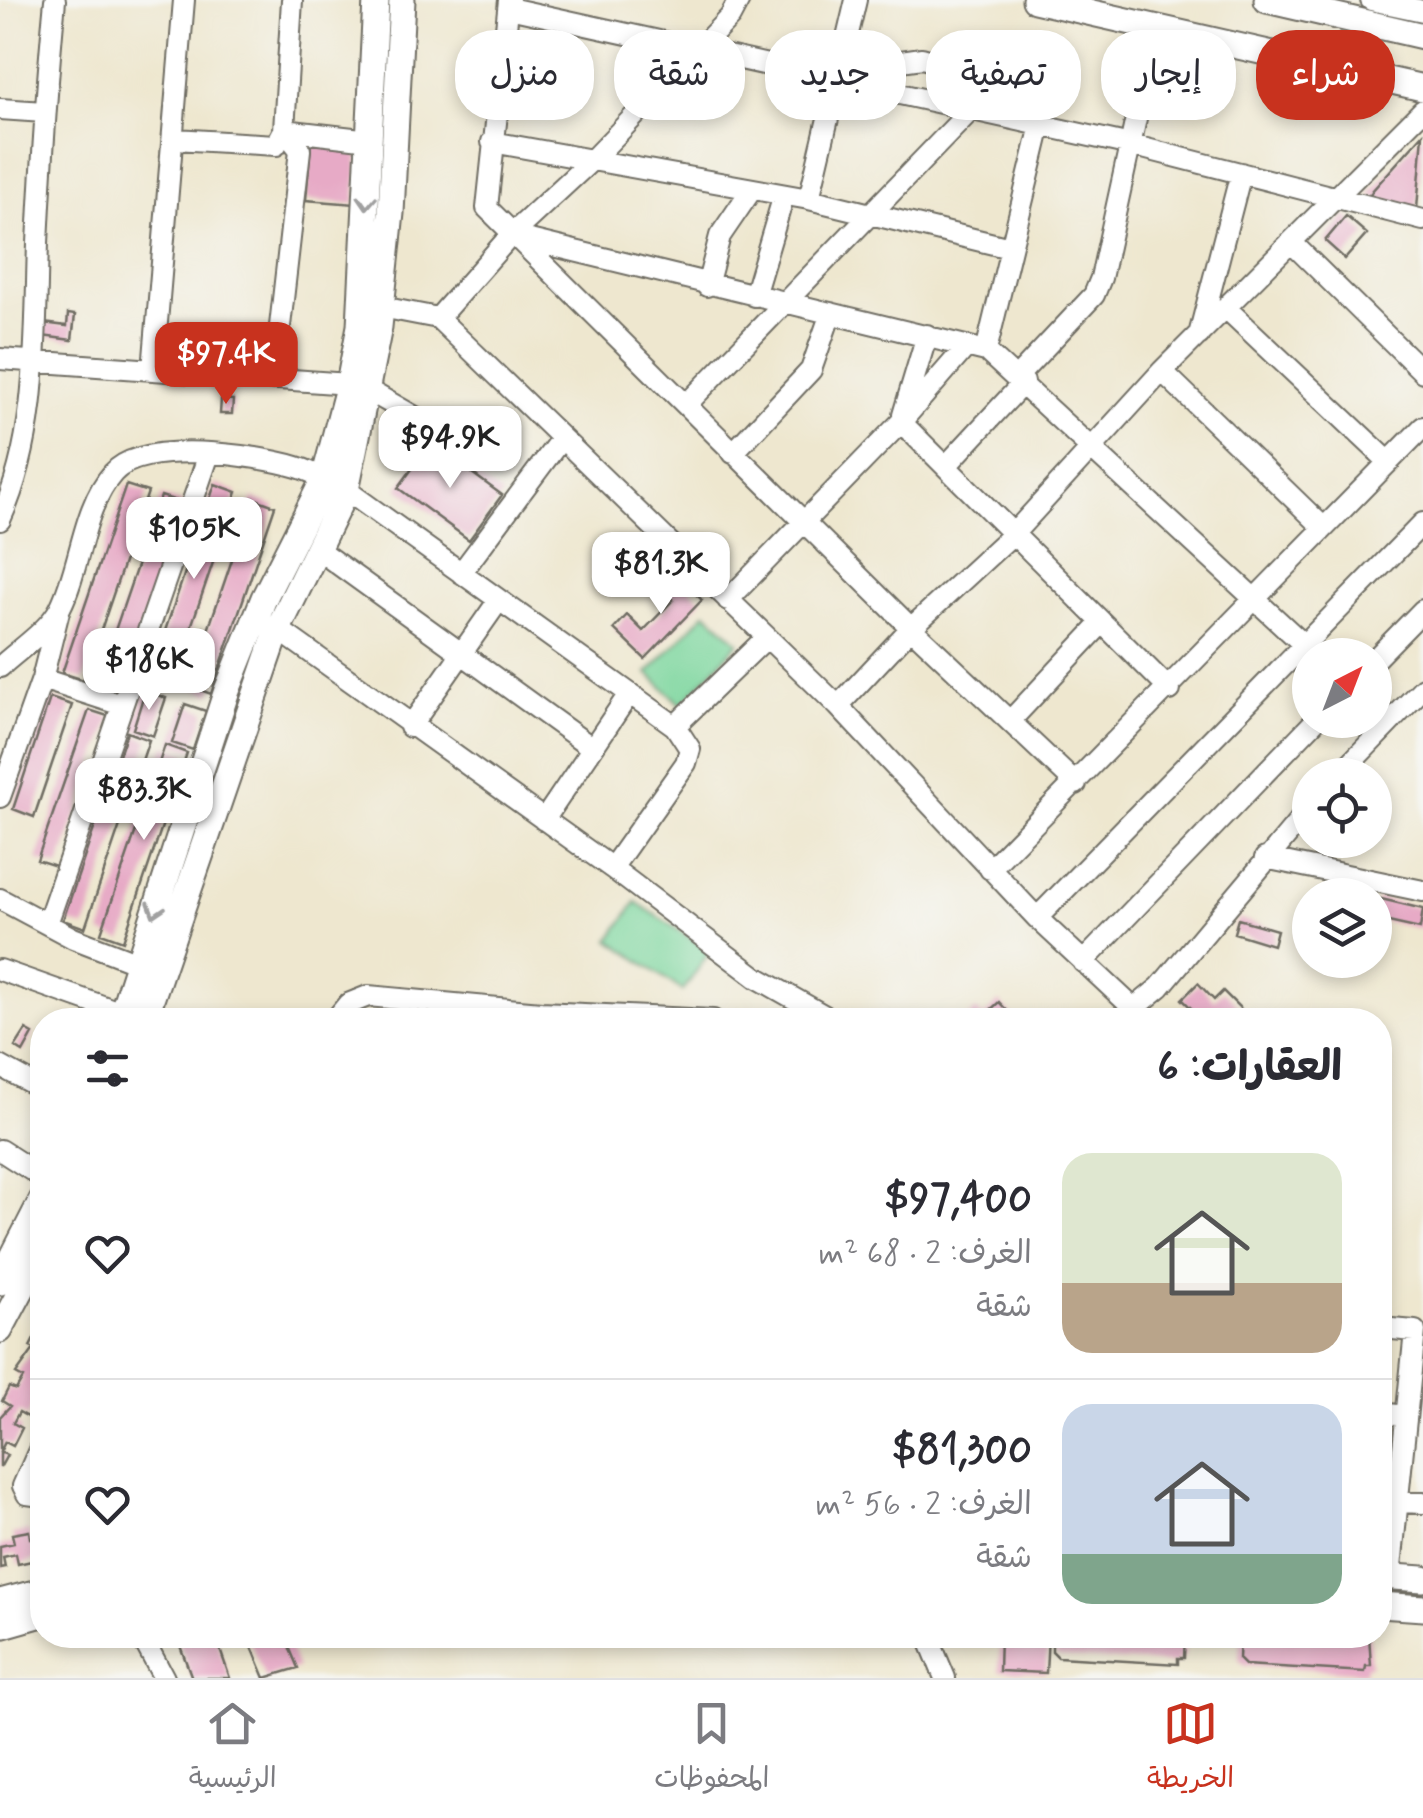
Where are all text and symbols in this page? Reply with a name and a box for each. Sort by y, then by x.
chip: منزل [455,30,594,120]
chip: شقة [614,30,745,120]
chip: جديد [765,30,906,120]
chip: تصفية [926,30,1081,120]
chip: إيجار [1101,30,1236,120]
chip: شراء [1256,30,1395,120]
one-way arrow [357,195,378,211]
pin: $97.4K [145,322,307,407]
text: $97.4K [177,333,275,375]
pin: $94.9K [369,406,531,491]
text: $94.9K [401,417,499,459]
pin: $105K [124,497,264,582]
text: $105K [148,508,240,550]
pin: $81.3K [580,532,742,617]
text: $81.3K [614,543,708,585]
pin: $186K [79,628,219,713]
north arrow [1292,638,1392,738]
map controls [1292,638,1392,978]
text: $186K [105,639,193,681]
pin: $83.3K [63,758,225,843]
button: locate [1292,758,1392,858]
text: $83.3K [97,769,191,811]
button: layers [1292,878,1392,978]
one-way arrow [147,901,167,918]
icon: filters [80,1041,135,1096]
text: العقارات: 6 [1157,1041,1342,1096]
text: $97,400 [884,1173,1032,1228]
icon: home [1142,1193,1262,1313]
icon: heart [80,1226,135,1281]
text: الغرف: 2 · 68 m² [819,1233,1032,1275]
text: شقة [976,1286,1032,1328]
text: $81,300 [892,1424,1032,1479]
icon: home [1142,1444,1262,1564]
icon: heart [80,1477,135,1532]
text: الغرف: 2 · 56 m² [816,1484,1032,1526]
text: شقة [976,1537,1032,1579]
tab: الرئيسية [189,1696,277,1802]
tab: المحفوظات [654,1696,769,1802]
tab: الخريطة [1147,1696,1234,1802]

